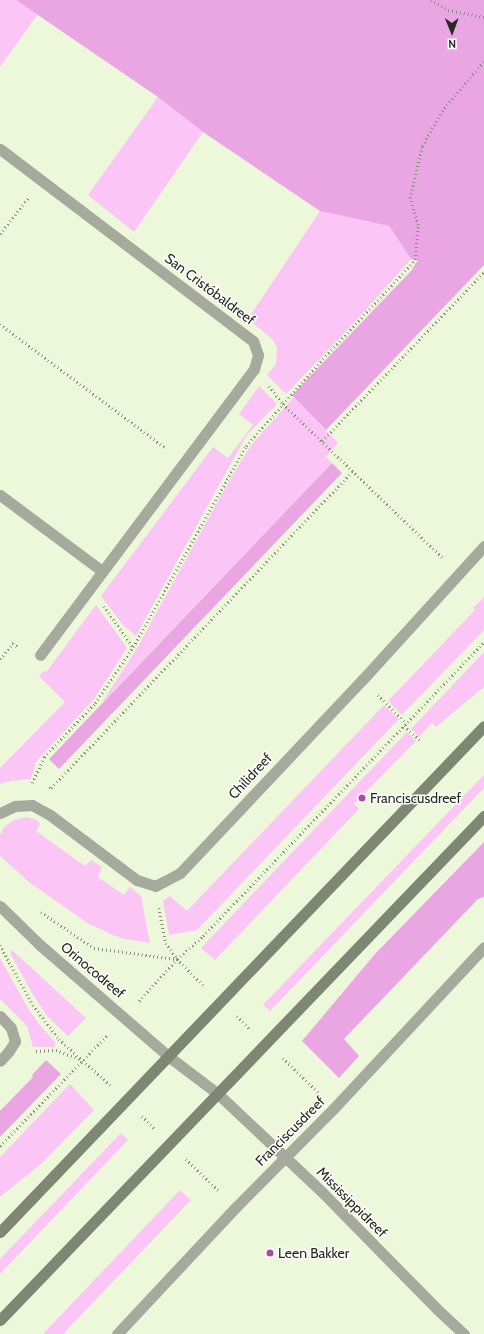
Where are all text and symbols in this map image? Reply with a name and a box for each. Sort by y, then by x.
north arrow [432,12,472,52]
text: N [448,37,456,51]
street label: San Cristóbaldreef [162,250,258,328]
street label: Chilidreef [225,750,275,802]
place label: Franciscusdreef [370,790,461,806]
marker: Franciscusdreef [357,793,367,803]
street label: Orinocodreef [58,938,128,1002]
street label: Franciscusdreef [252,1093,328,1169]
street label: Mississippidreef [313,1163,391,1241]
place label: Leen Bakker [278,1245,349,1261]
marker: Leen Bakker [265,1248,275,1258]

